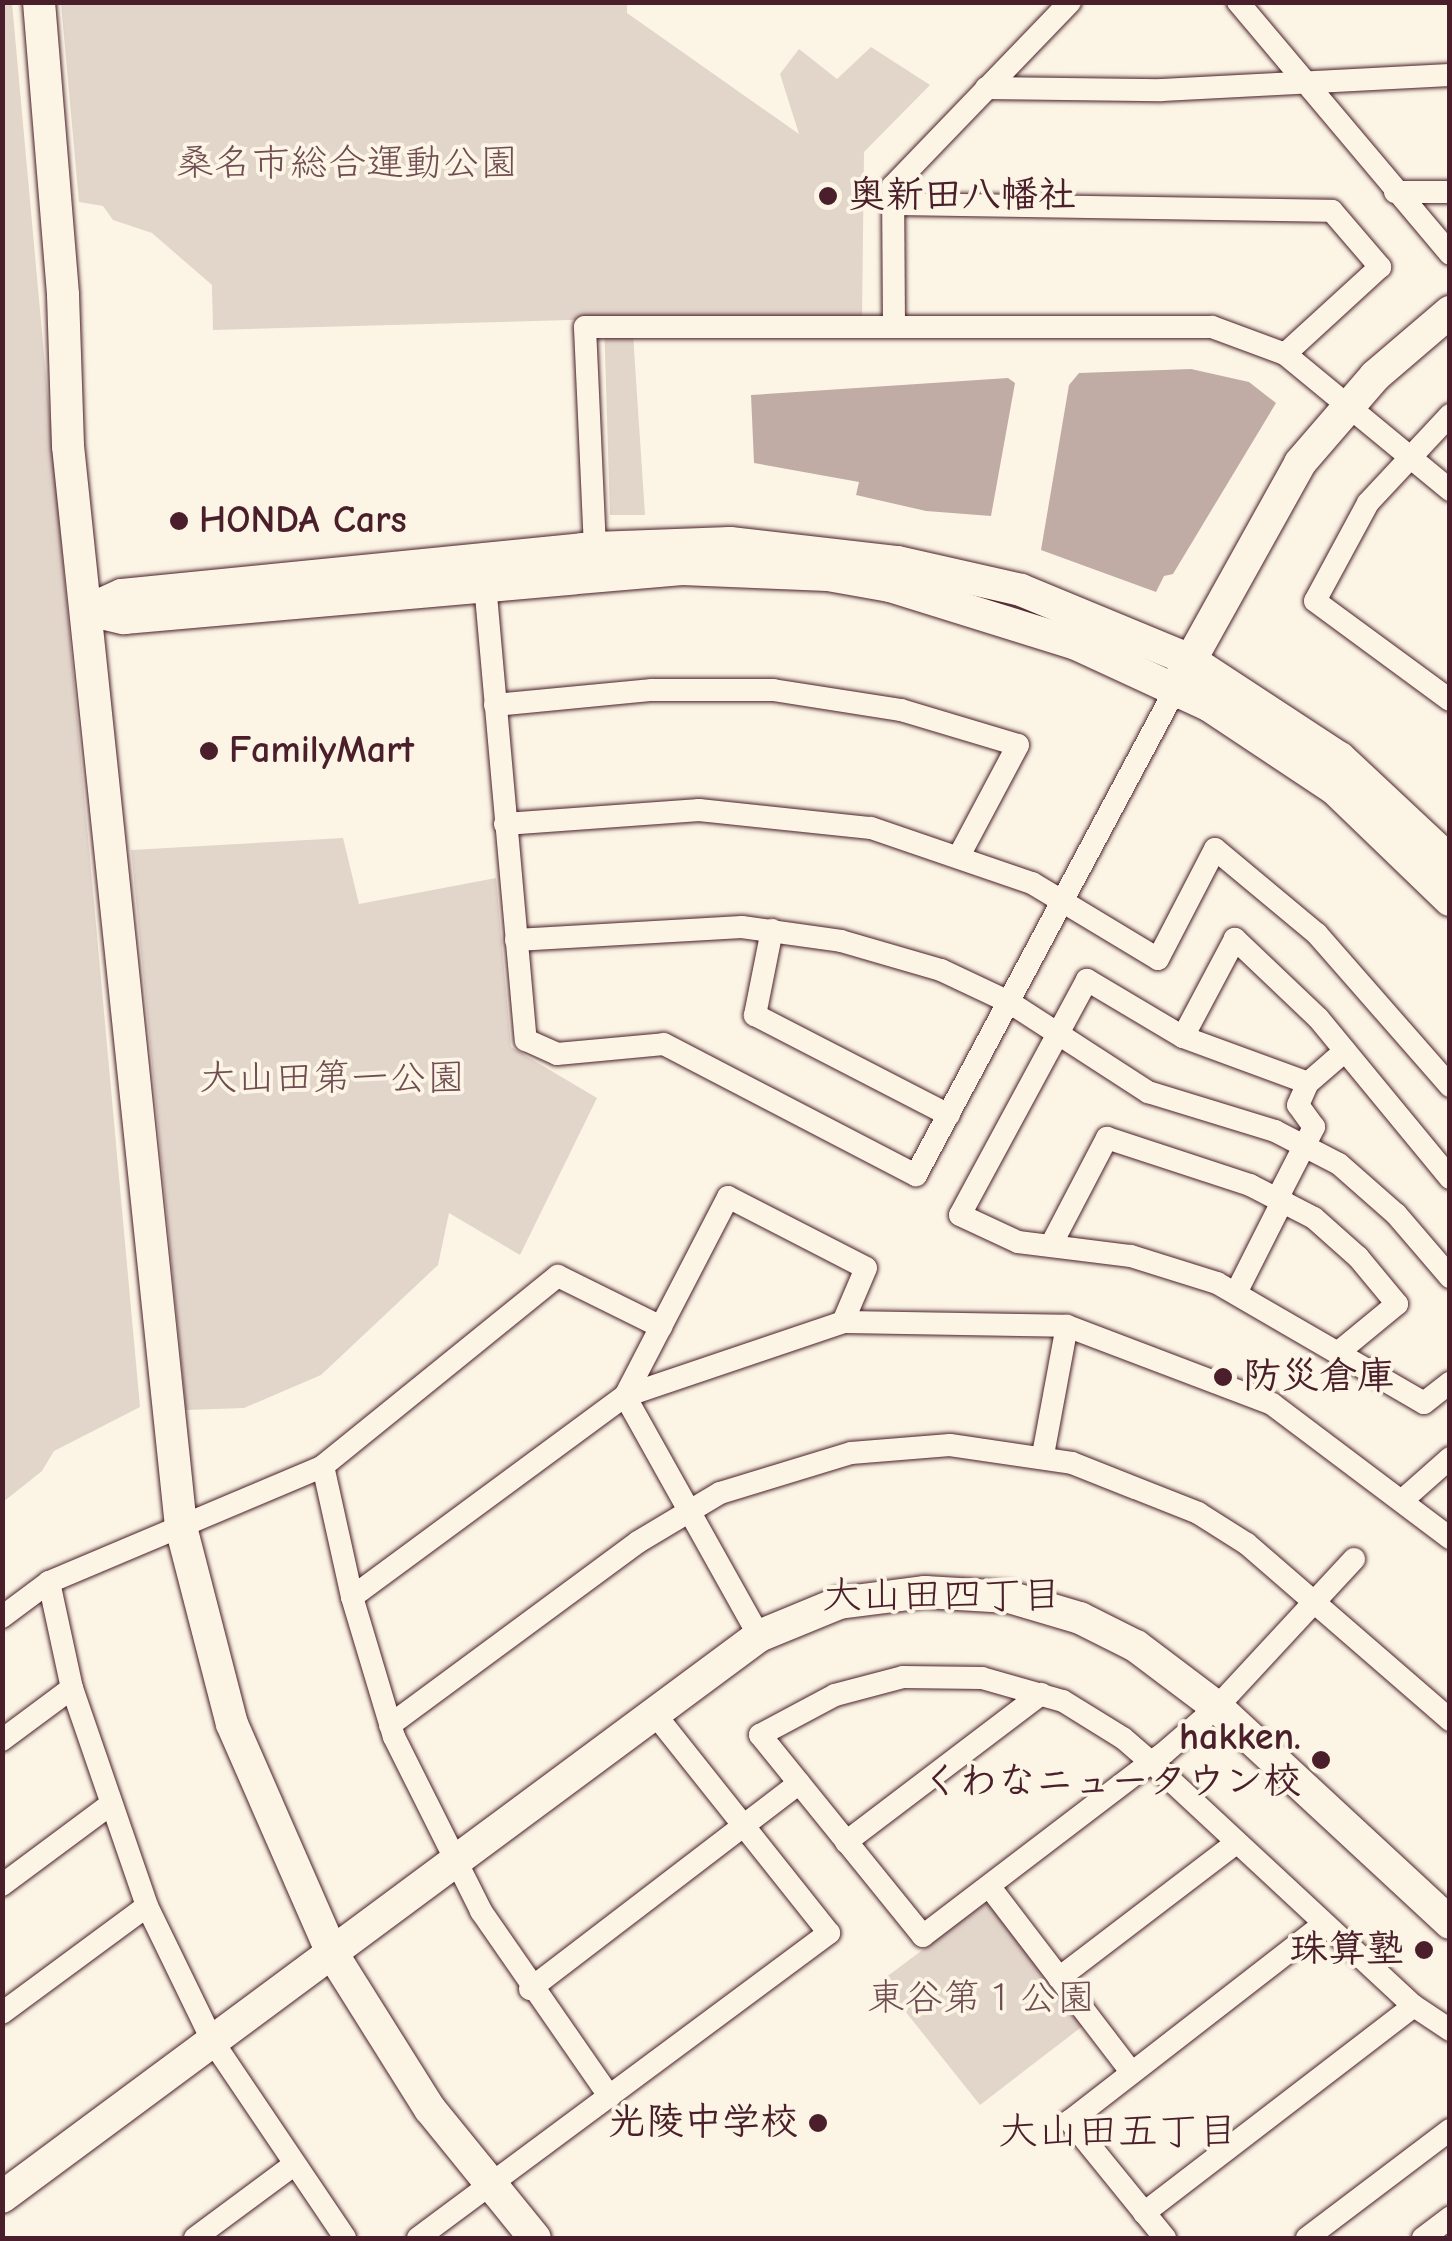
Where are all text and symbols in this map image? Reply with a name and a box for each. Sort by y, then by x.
park label: 桑名市総合運動公園 [176,141,518,187]
place label: 奥新田八幡社 [848,173,1076,219]
marker: 奥新田八幡社 [817,185,839,207]
place label: HONDA Cars [199,498,407,544]
marker: HONDA Cars [168,510,190,532]
place label: FamilyMart [229,728,414,774]
marker: FamilyMart [198,740,220,762]
park label: 大山田第一公園 [199,1056,465,1102]
place label: 防災倉庫 [1243,1354,1395,1400]
marker: 防災倉庫 [1212,1366,1234,1388]
district label: 大山田四丁目 [822,1571,1062,1619]
place label: hakken. くわなニュータウン校 [922,1715,1301,1805]
marker: hakken. くわなニュータウン校 [1310,1749,1332,1771]
place label: 珠算塾 [1290,1927,1404,1973]
marker: 珠算塾 [1413,1939,1435,1961]
park label: 東谷第１公園 [867,1976,1095,2022]
place label: 光陵中学校 [608,2100,798,2146]
district label: 大山田五丁目 [998,2107,1238,2155]
marker: 光陵中学校 [807,2112,829,2134]

